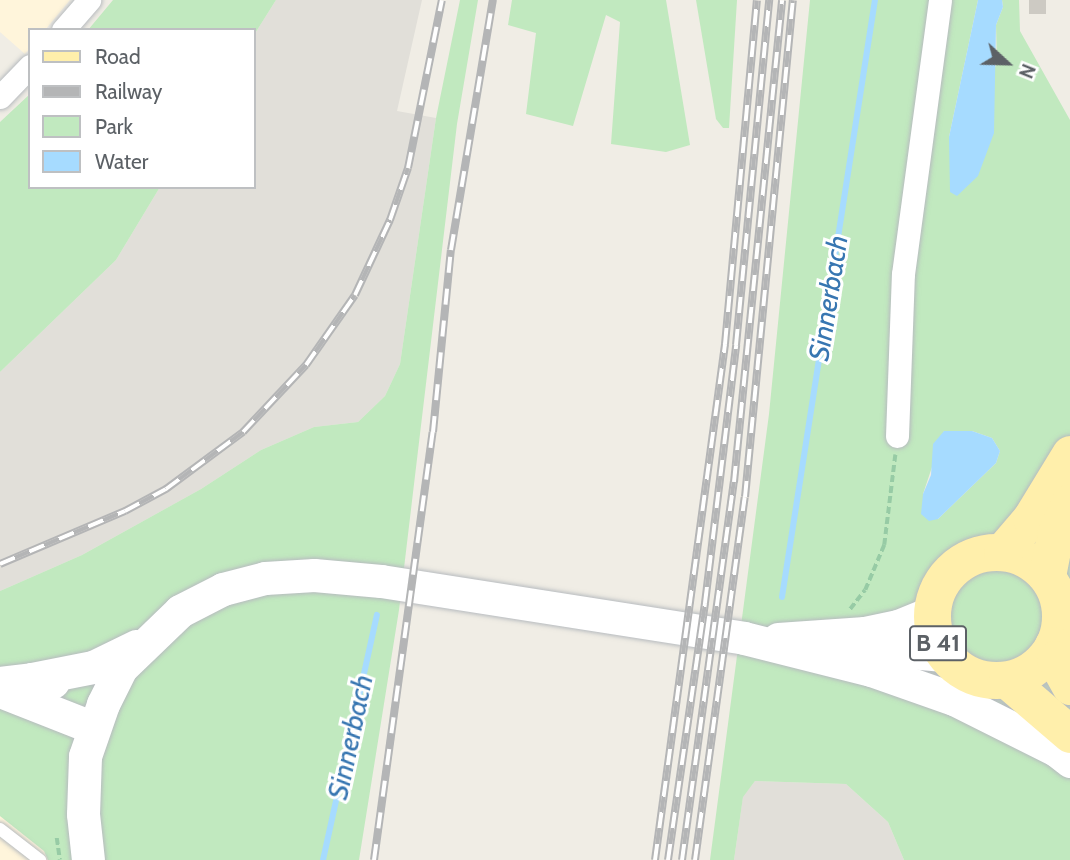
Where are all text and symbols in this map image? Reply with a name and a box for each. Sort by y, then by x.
legend [28,28,256,189]
north arrow [972,28,1042,98]
text: Road [95,44,141,69]
text: N [1014,61,1040,82]
text: Railway [95,79,162,104]
text: Park [95,114,133,139]
text: Water [95,149,148,174]
water label: Sinnerbach [801,233,855,363]
road number: B 41 [908,622,968,664]
water label: Sinnerbach [320,672,380,802]

